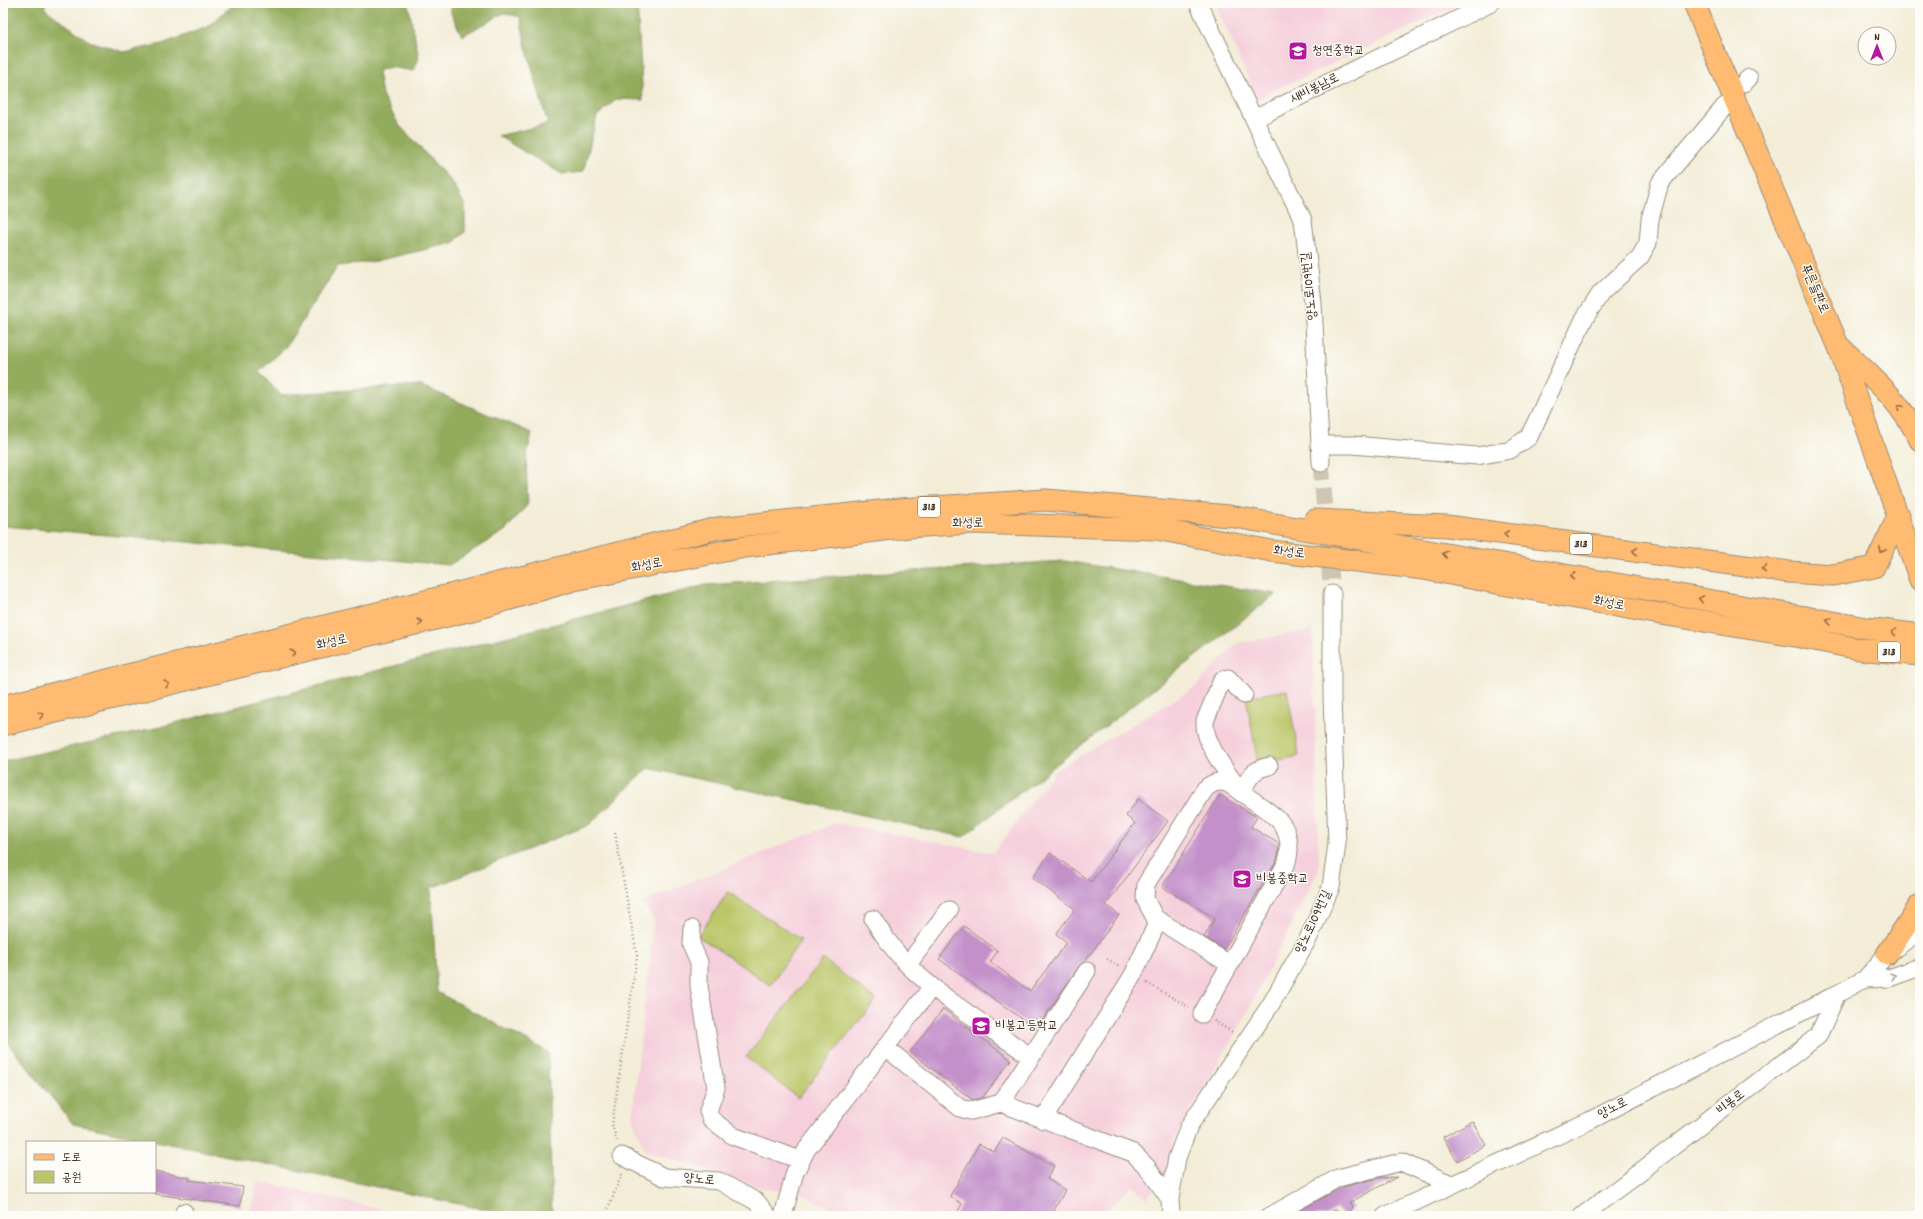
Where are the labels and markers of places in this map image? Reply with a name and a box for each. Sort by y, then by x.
school or university icon: 청연중학교 [1287,40,1309,62]
place label: 청연중학교 [1312,42,1364,61]
school or university icon: 비봉중학교 [1231,868,1253,890]
place label: 비봉중학교 [1256,870,1308,889]
school or university icon: 비봉고등학교 [970,1015,992,1037]
place label: 비봉고등학교 [995,1017,1058,1036]

